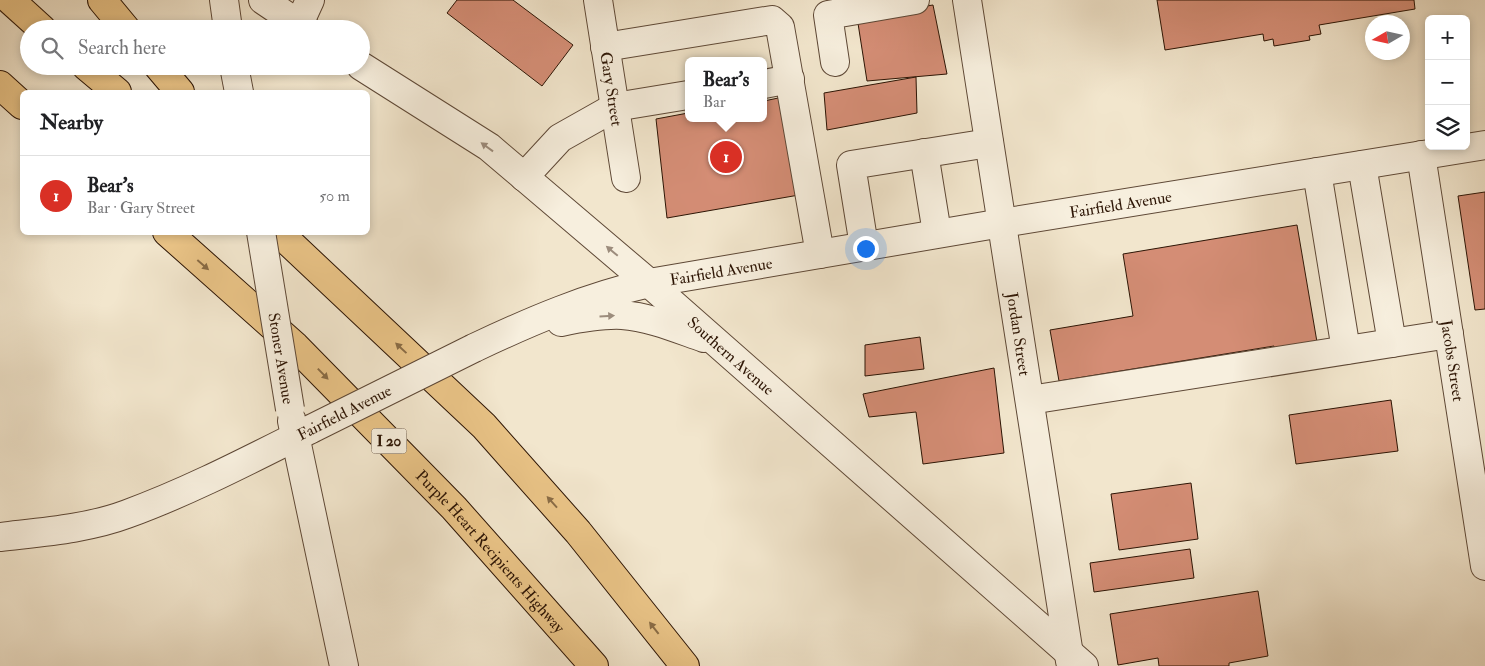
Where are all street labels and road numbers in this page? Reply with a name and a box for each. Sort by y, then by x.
street label: Gary Street [595,50,627,128]
street label: Fairfield Avenue [1068,187,1174,223]
street label: Fairfield Avenue [668,253,774,290]
street label: Jordan Street [1001,290,1034,377]
street label: Stoner Avenue [263,311,298,406]
street label: Southern Avenue [683,313,778,400]
street label: Jacobs Street [1435,318,1468,403]
street label: Fairfield Avenue [294,380,395,445]
road number: I 20 [372,428,406,454]
street label: Purple Heart Recipients Highway [411,466,570,638]

